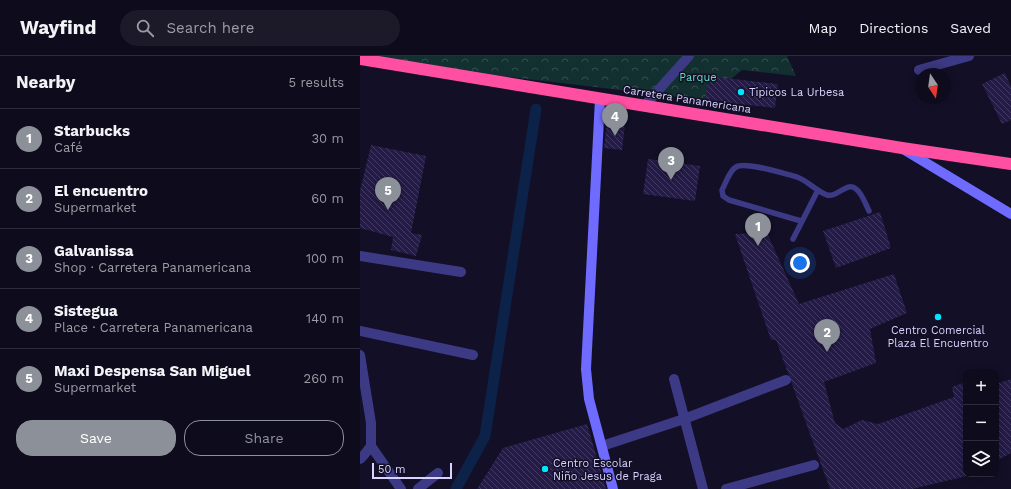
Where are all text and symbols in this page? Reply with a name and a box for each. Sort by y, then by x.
search box [120,10,400,46]
text: Wayfind [20,16,96,39]
icon: search [134,17,156,39]
text: Search here [166,19,254,37]
text: Map [809,20,837,36]
text: Directions [859,20,928,36]
text: Saved [950,20,991,36]
north arrow [915,68,951,104]
park label: Parque [679,71,717,84]
text: Nearby [16,72,75,92]
text: 5 results [289,75,344,90]
street label: Carretera Panamericana [622,83,752,116]
place label: Tipicos La Urbesa [749,86,844,99]
marker: Tipicos La Urbesa [736,87,746,97]
pin: 4 [602,103,628,136]
text: Starbucks [54,122,130,140]
text: 1 [26,131,32,146]
text: 30 m [312,131,344,146]
text: Café [54,140,83,155]
pin: 3 [658,147,684,180]
pin: 5 [375,177,401,210]
text: El encuentro [54,182,148,200]
text: 2 [25,191,33,206]
text: 60 m [311,191,344,206]
text: Supermarket [54,200,136,215]
pin: 1 [745,213,771,246]
text: Galvanissa [54,242,133,260]
text: 3 [25,251,33,266]
text: 100 m [306,251,344,266]
your location [790,253,810,273]
text: Shop · Carretera Panamericana [54,260,251,275]
text: Sistegua [54,302,118,320]
text: 4 [25,311,33,326]
text: 140 m [306,311,344,326]
marker: Centro Comercial Plaza El Encuentro [933,312,943,322]
pin: 2 [814,319,840,352]
text: Place · Carretera Panamericana [54,320,253,335]
place label: Centro Comercial Plaza El Encuentro [887,324,989,350]
text: Maxi Despensa San Miguel [54,362,251,380]
map controls [963,369,999,477]
button: + [963,369,999,405]
text: 5 [25,371,33,386]
text: 260 m [304,371,344,386]
text: Supermarket [54,380,136,395]
button: − [963,405,999,441]
button: Save [16,420,176,456]
button: Share [184,420,344,456]
button: layers [963,441,999,477]
place label: Centro Escolar Niño Jesus de Praga [553,457,662,483]
scale bar [372,461,452,480]
text: 50 m [378,463,405,476]
marker: Centro Escolar Niño Jesus de Praga [540,464,550,474]

